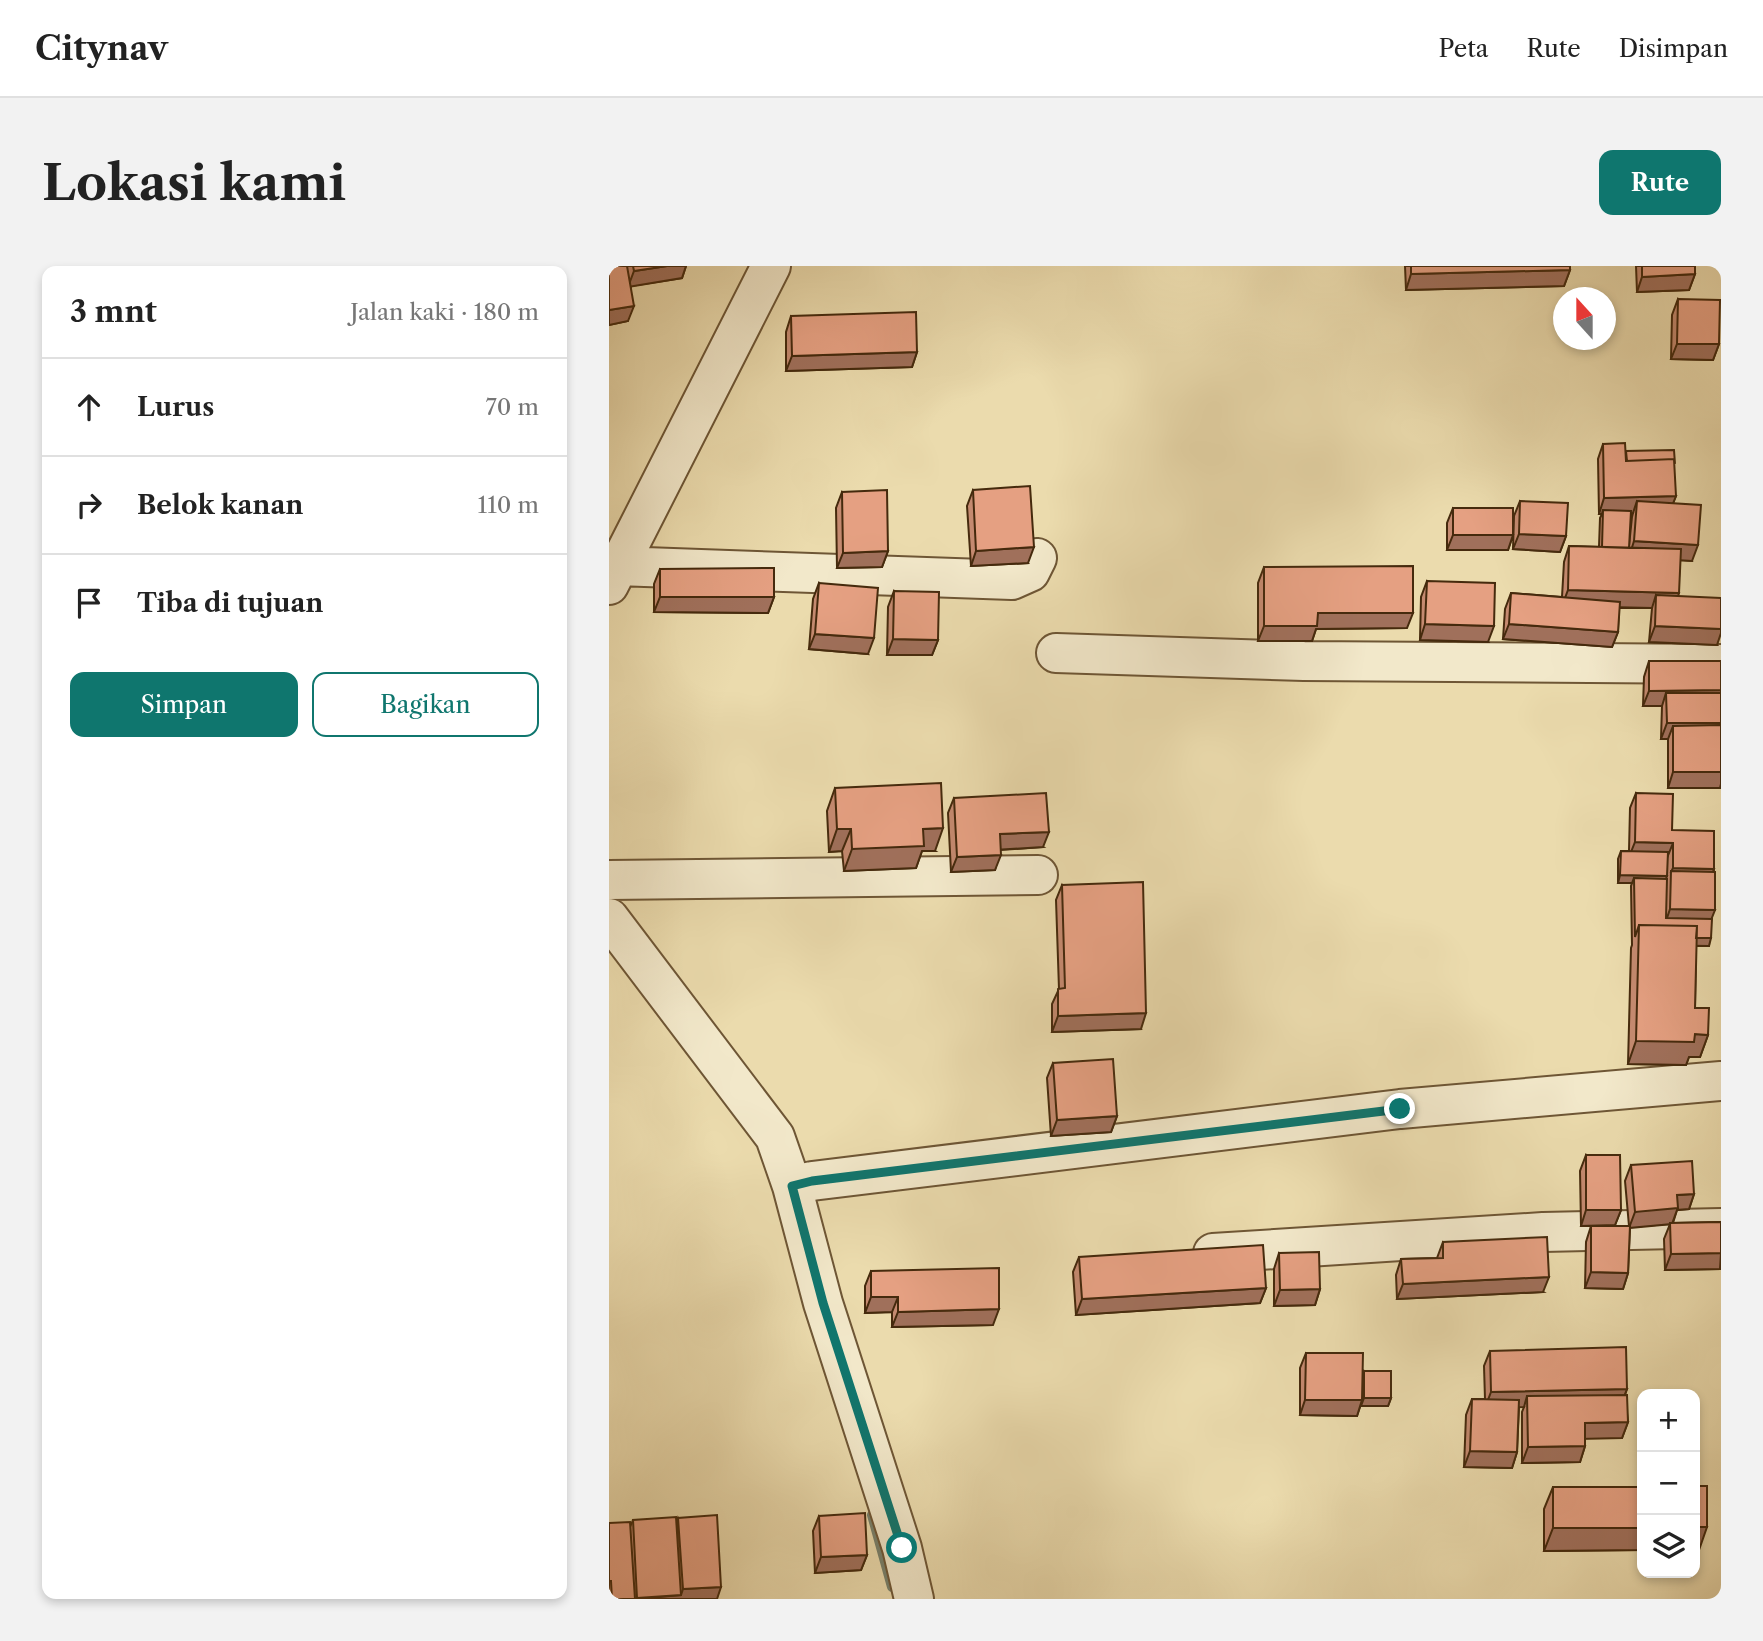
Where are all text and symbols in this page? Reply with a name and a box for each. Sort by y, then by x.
text: Citynav [35,28,168,69]
text: Peta [1439,34,1488,63]
text: Rute [1526,34,1581,63]
text: Disimpan [1619,34,1728,63]
button: Rute [1599,150,1721,215]
text: Lokasi kami [42,152,346,213]
north arrow [1553,287,1616,350]
text: 3 mnt [70,293,157,330]
text: Jalan kaki · 180 m [350,298,539,326]
icon: ahead [70,388,108,426]
text: Lurus [137,391,214,423]
text: 70 m [486,393,539,421]
icon: right [70,486,108,524]
text: Belok kanan [137,489,303,521]
text: 110 m [478,491,539,519]
icon: arrive [70,584,108,622]
text: Tiba di tujuan [137,587,323,619]
button: Simpan [70,672,298,737]
button: Bagikan [312,672,539,737]
route end [1384,1093,1415,1124]
map controls [1637,1389,1700,1578]
button: + [1637,1389,1700,1452]
button: − [1637,1452,1700,1515]
button: layers [1637,1515,1700,1578]
route start [886,1532,917,1563]

